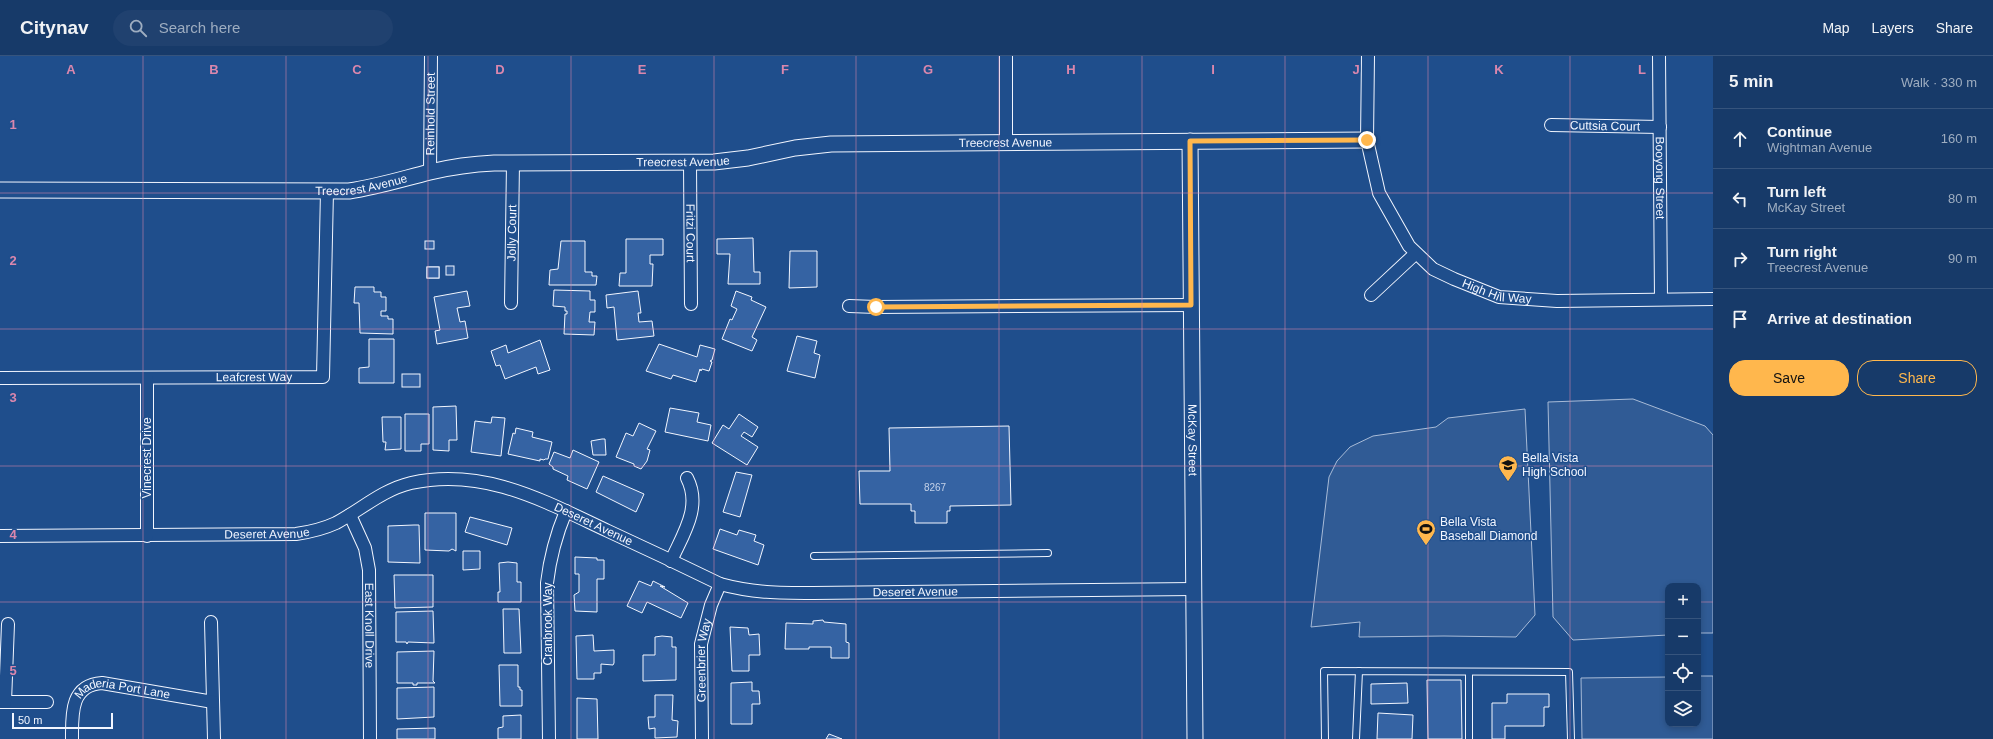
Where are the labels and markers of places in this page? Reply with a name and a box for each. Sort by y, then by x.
place label: Bella Vista High School [1522,451,1587,479]
school or university icon: Bella Vista High School [1497,454,1519,482]
place label: Bella Vista Baseball Diamond [1440,515,1537,543]
sports icon: Bella Vista Baseball Diamond [1415,518,1437,546]

